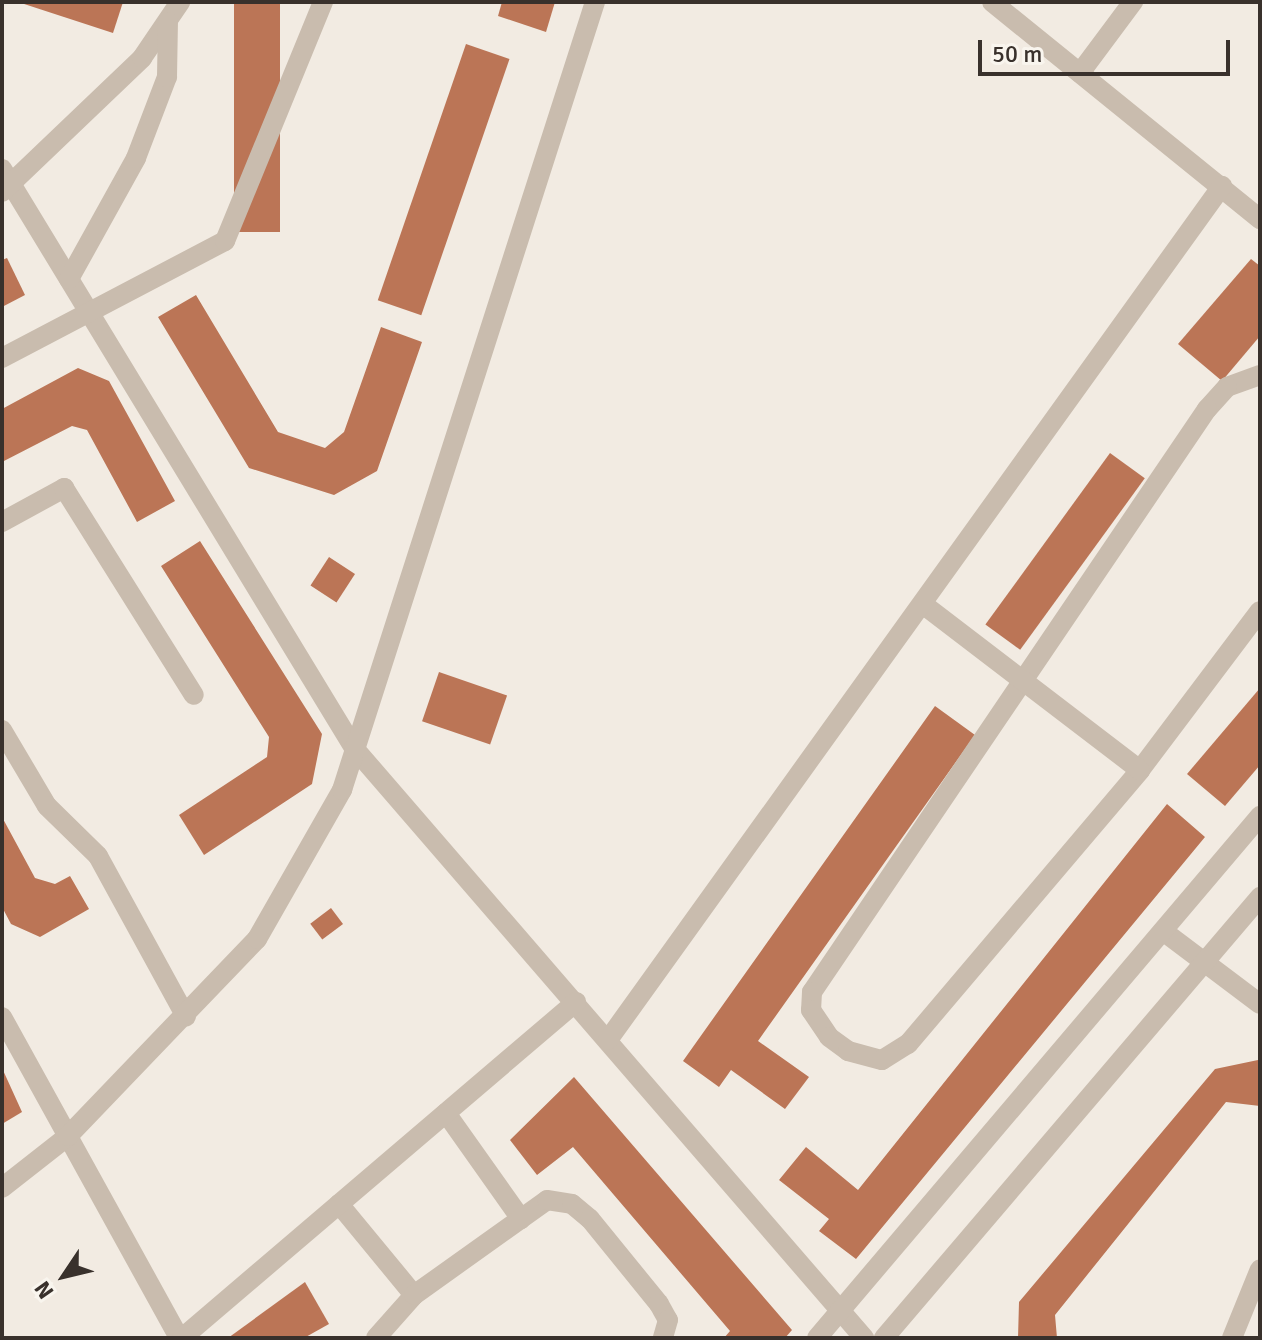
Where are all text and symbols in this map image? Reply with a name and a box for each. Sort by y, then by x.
scale bar [982,24,1234,74]
text: 50 m [992,39,1042,69]
north arrow [24,1236,104,1316]
text: N [28,1276,59,1304]

